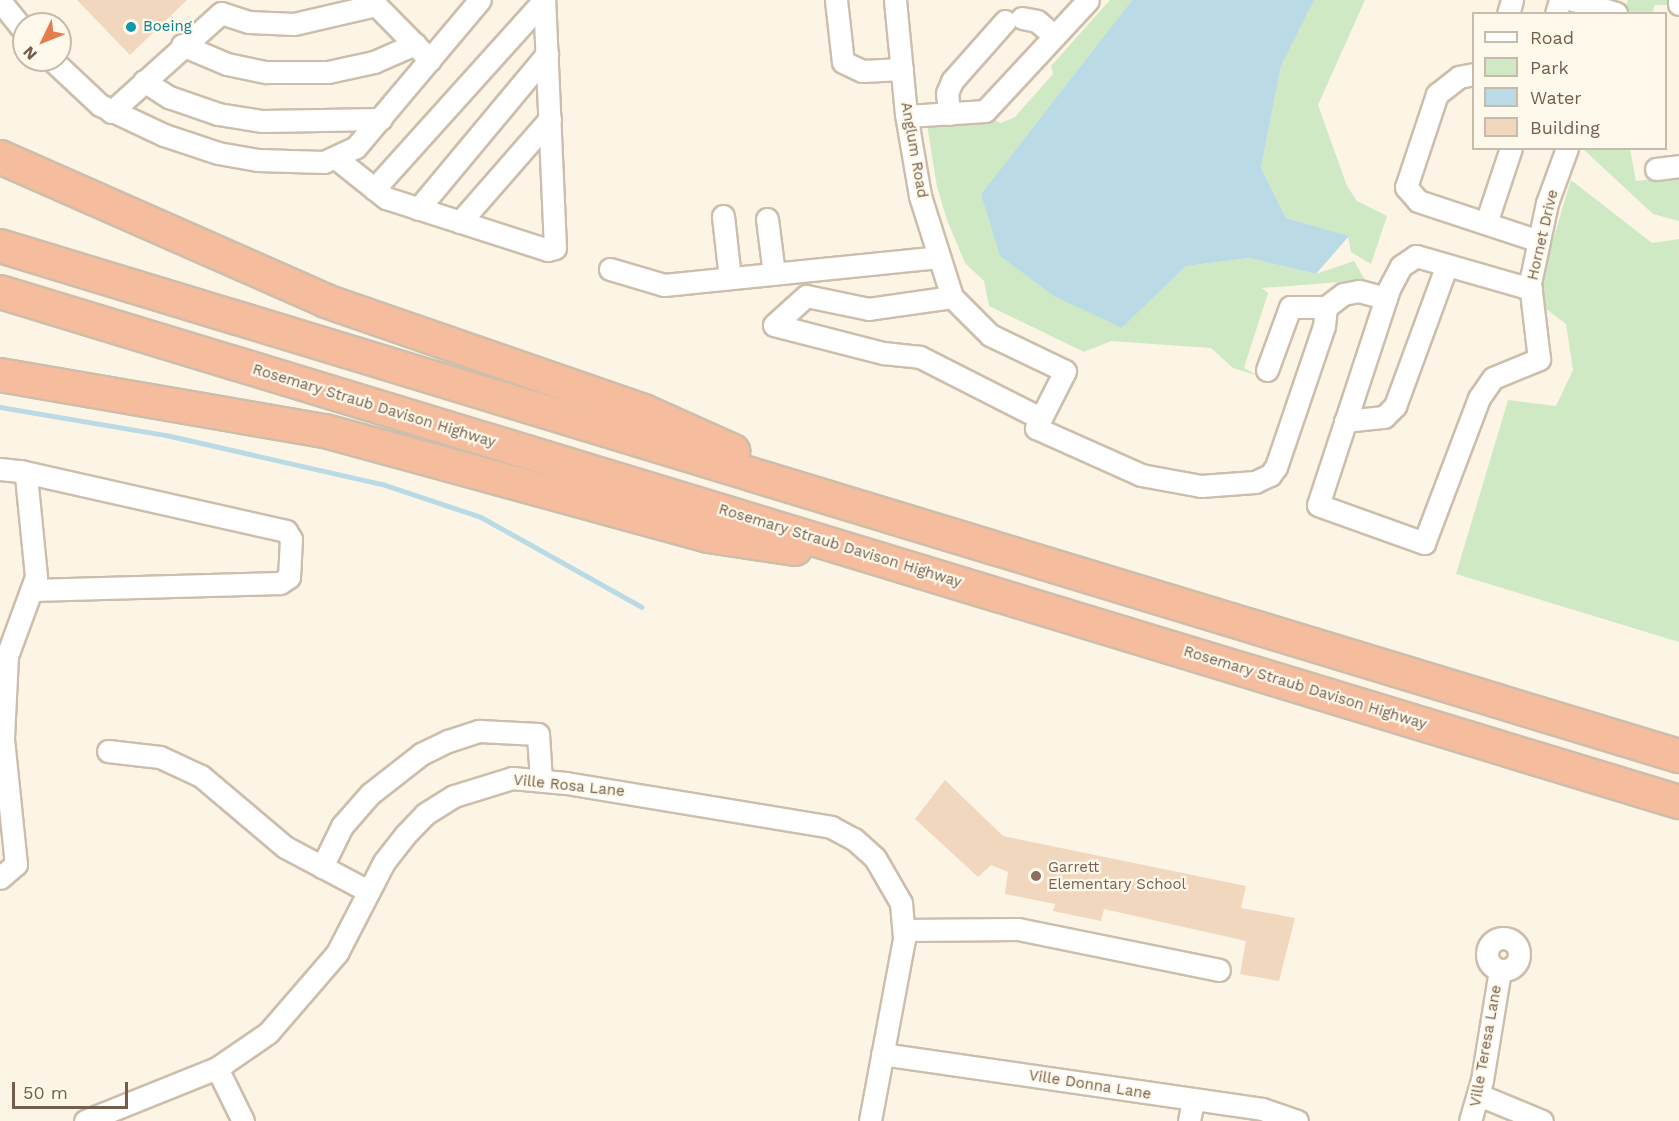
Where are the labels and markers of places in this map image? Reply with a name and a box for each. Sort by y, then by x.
place label: Boeing [143,18,192,36]
marker: Boeing [124,20,138,34]
place label: Garrett Elementary School [1048,858,1187,893]
marker: Garrett Elementary School [1029,869,1043,883]

